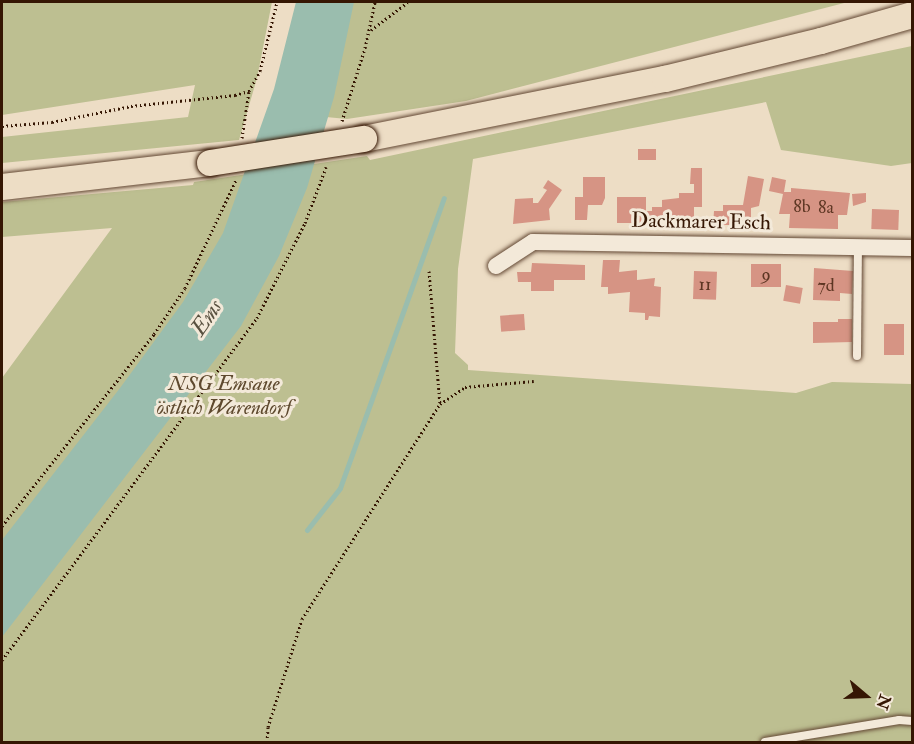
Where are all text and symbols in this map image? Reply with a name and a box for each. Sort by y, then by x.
house number: 8b [793,196,811,218]
house number: 8a [818,197,834,219]
street label: Dackmarer Esch [631,208,771,236]
house number: 9 [761,264,771,286]
house number: 11 [699,274,711,296]
house number: 7d [817,275,835,297]
water label: Ems [186,295,228,341]
park label: NSG Emsaue östlich Warendorf [157,371,291,421]
north arrow [836,666,896,726]
text: N [871,692,895,712]

